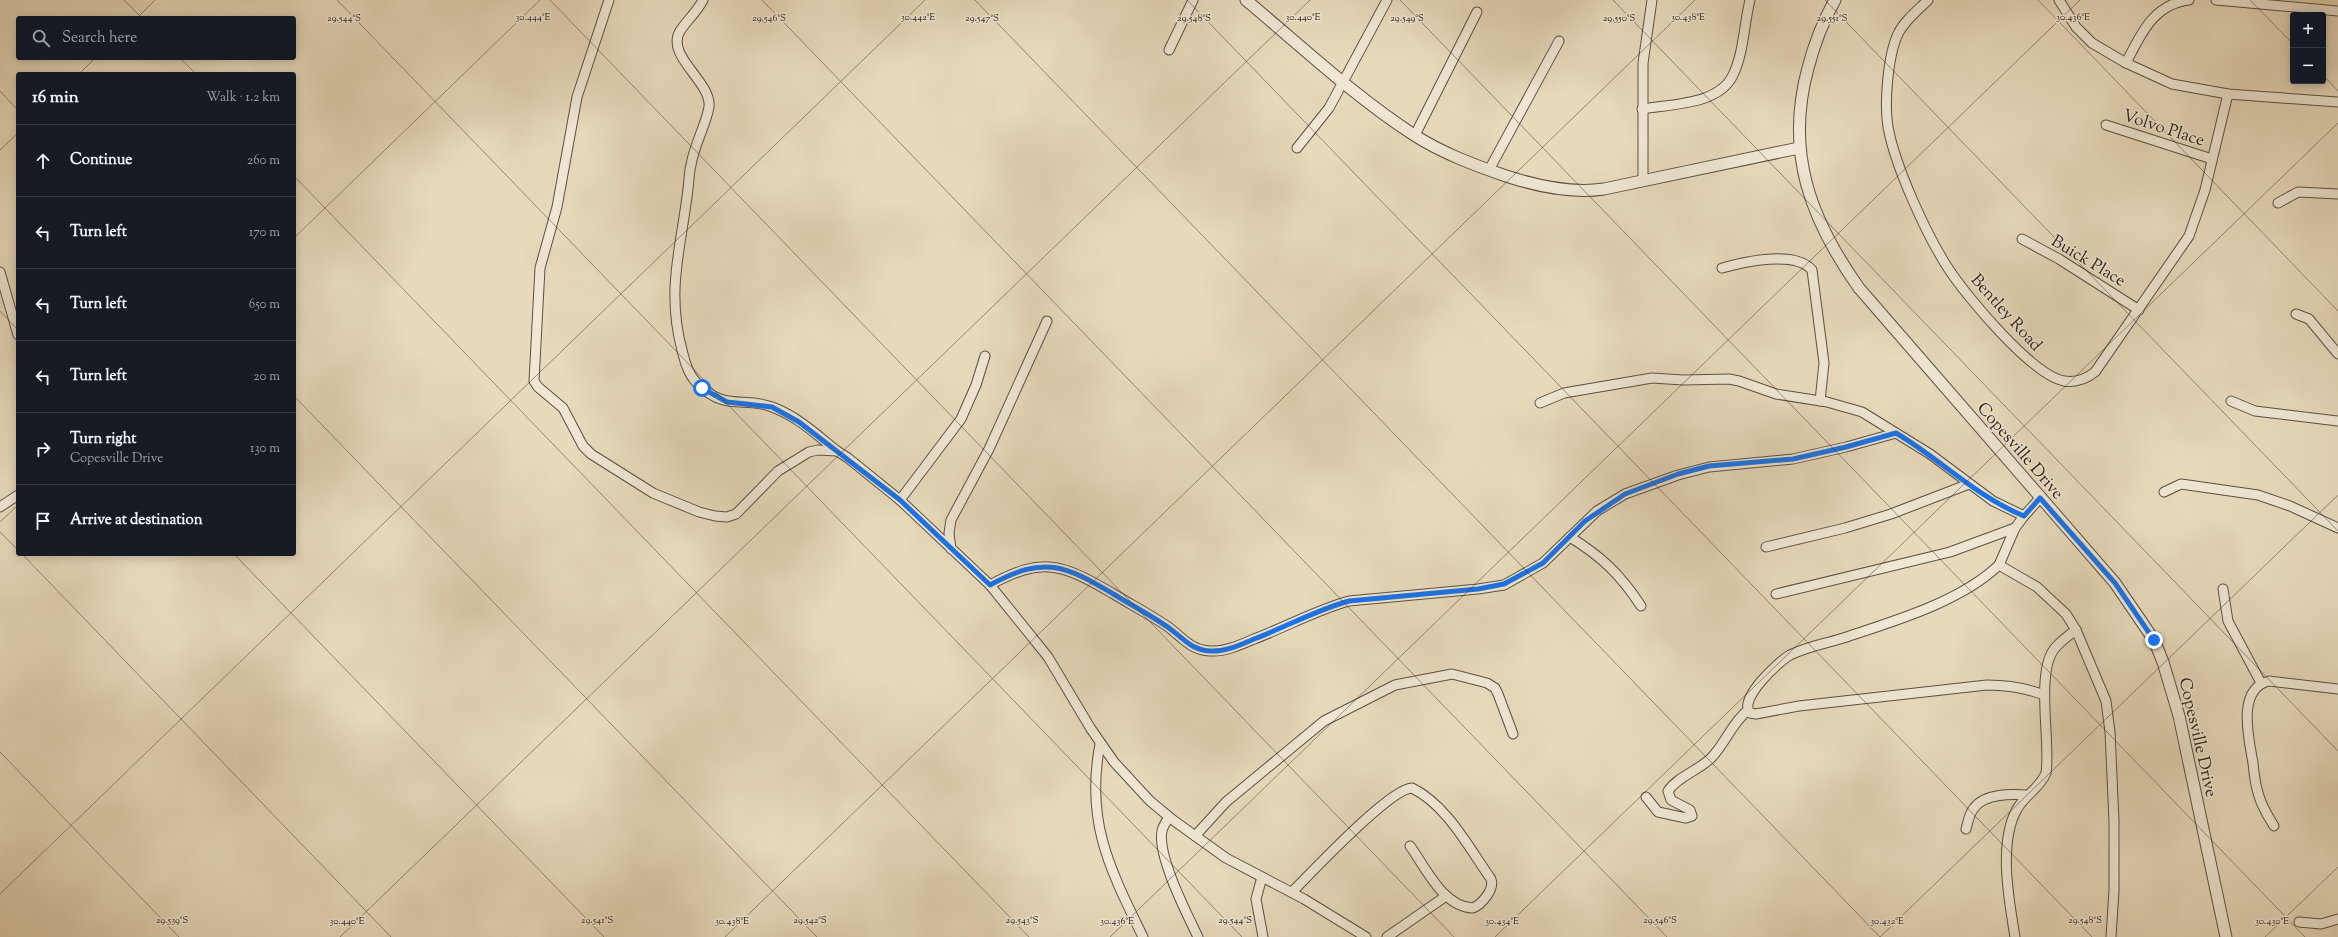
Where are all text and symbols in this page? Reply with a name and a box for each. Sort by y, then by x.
text: 30.444°E [515,10,551,25]
text: 30.442°E [901,10,935,25]
text: 30.440°E [1285,10,1321,25]
text: 30.438°E [1671,10,1705,25]
text: 30.436°E [2056,10,2090,25]
text: 29.544°S [327,11,361,26]
text: 29.546°S [752,11,786,26]
text: 29.547°S [965,11,999,26]
text: 29.548°S [1177,11,1211,26]
text: 29.549°S [1390,11,1424,26]
text: 29.550°S [1603,11,1635,26]
text: 29.551°S [1817,11,1848,26]
map controls [2290,12,2326,84]
button: + [2290,12,2326,48]
search box [16,16,296,60]
icon: search [30,27,52,49]
text: Search here [62,28,137,49]
button: − [2290,48,2326,84]
text: 16 min [32,86,79,110]
text: Walk · 1.2 km [206,89,280,107]
street label: Volvo Place [2119,104,2207,153]
icon: ahead [32,150,54,172]
text: Continue [70,150,132,171]
text: 260 m [247,152,280,170]
icon: left [32,222,54,244]
text: Turn left [70,222,127,243]
text: 170 m [249,224,280,242]
street label: Buick Place [2046,230,2130,293]
street label: Bentley Road [1964,269,2047,358]
icon: left [32,294,54,316]
text: Turn left [70,294,127,315]
text: 650 m [249,296,280,314]
icon: left [32,366,54,388]
text: Turn left [70,366,127,387]
text: 20 m [254,368,280,386]
route start [693,379,711,397]
street label: Copesville Drive [1970,397,2069,505]
text: Turn right [70,429,136,450]
icon: right [32,438,54,460]
text: 130 m [250,440,280,458]
text: Copesville Drive [70,450,163,468]
icon: arrive [32,510,54,532]
text: Arrive at destination [70,510,203,531]
route end [2145,631,2163,649]
street label: Copesville Drive [2172,675,2222,800]
text: 29.539°S [156,913,188,928]
text: 29.541°S [581,913,613,928]
text: 29.542°S [793,913,827,928]
text: 29.543°S [1005,913,1039,928]
text: 29.544°S [1218,913,1252,928]
text: 29.546°S [1643,913,1677,928]
text: 29.548°S [2068,913,2102,928]
text: 30.440°E [329,914,365,929]
text: 30.438°E [715,914,749,929]
text: 30.436°E [1100,914,1134,929]
text: 30.434°E [1485,914,1519,929]
text: 30.432°E [1870,914,1904,929]
text: 30.430°E [2255,914,2289,929]

